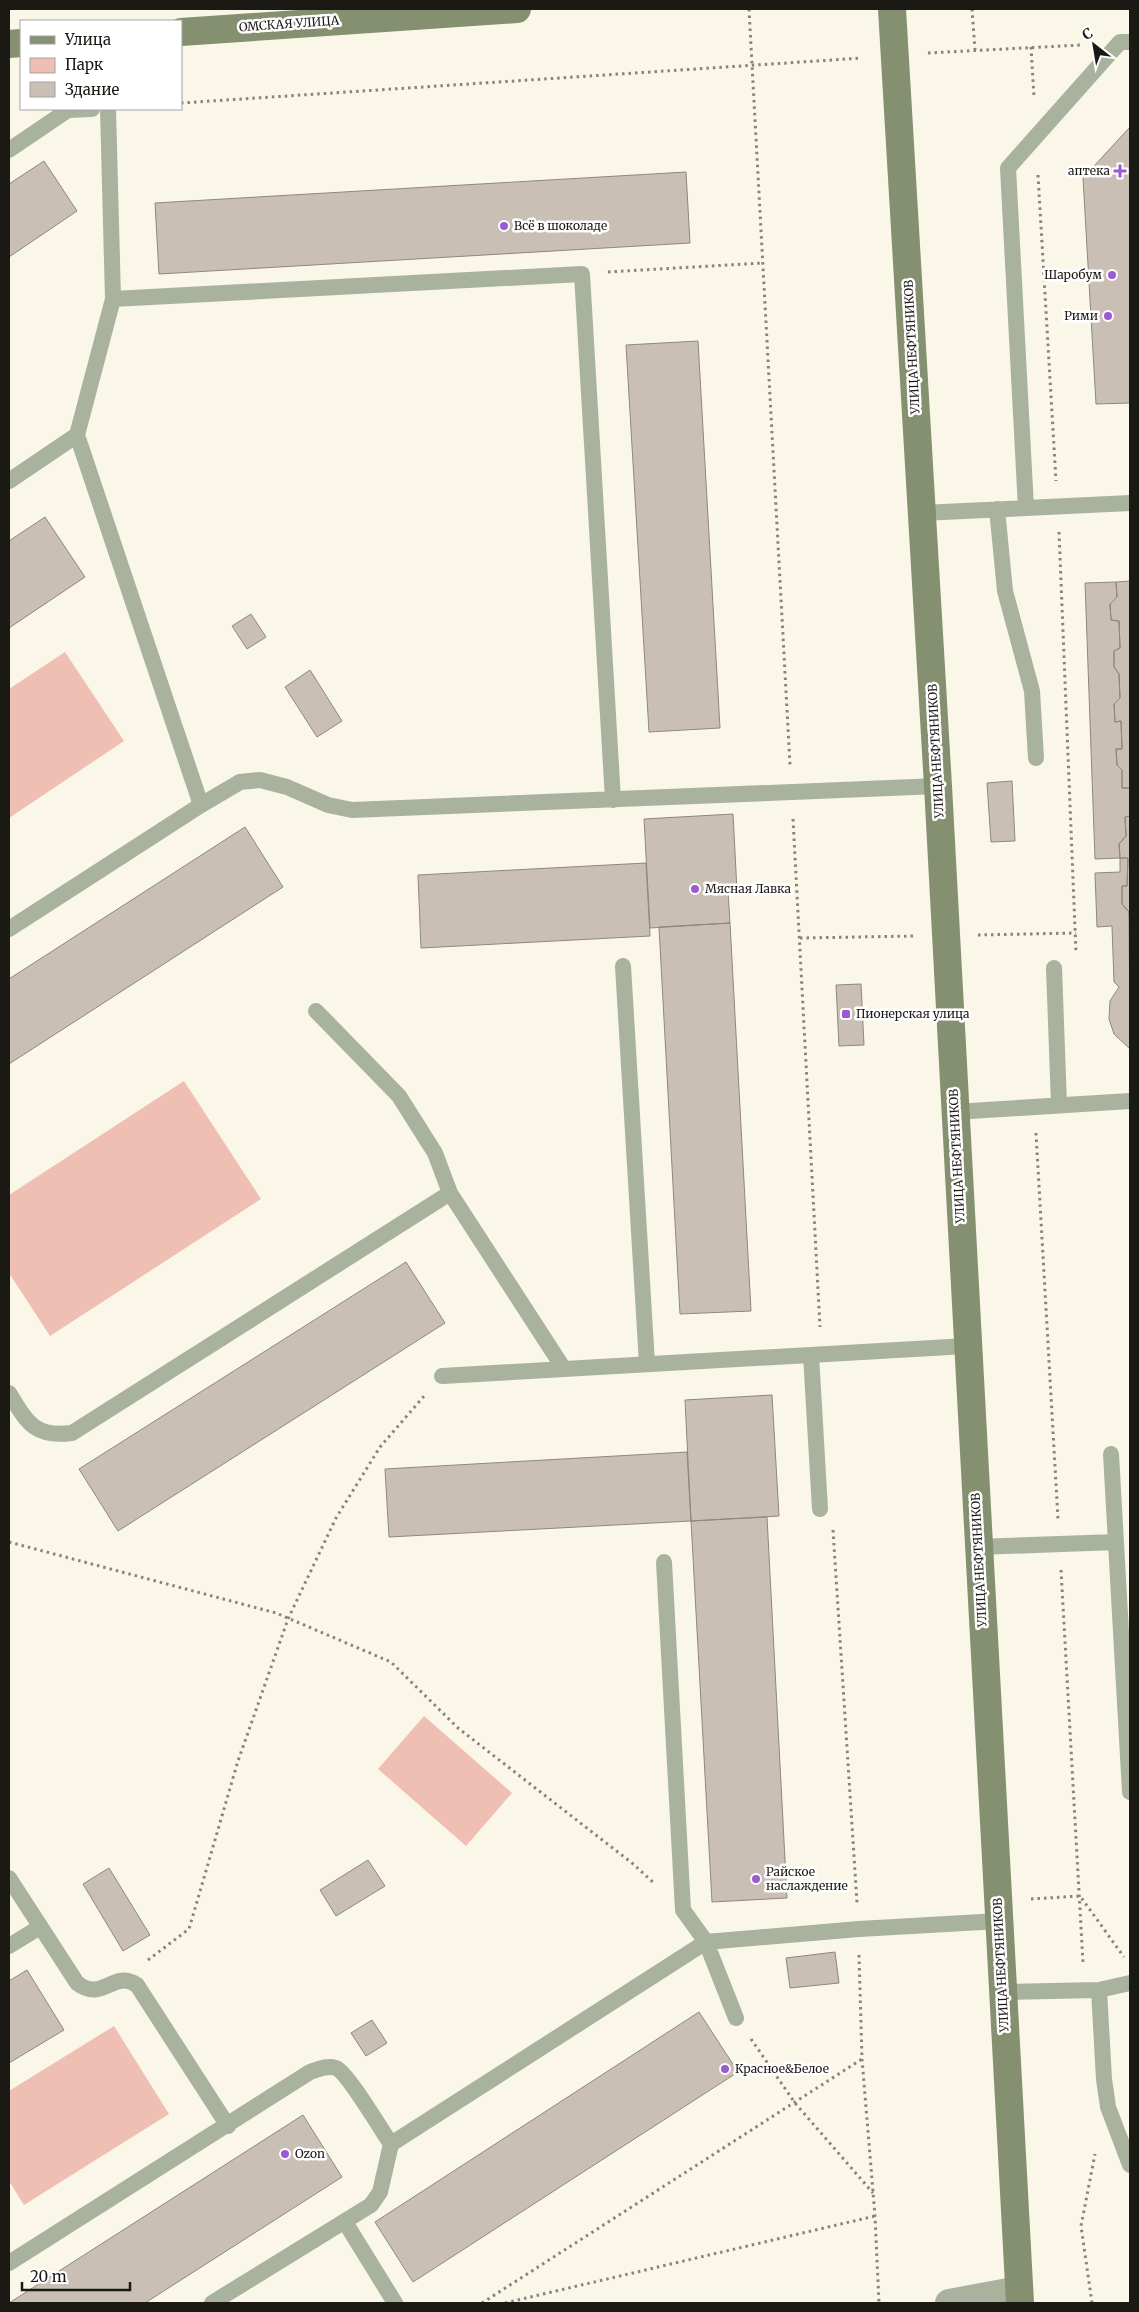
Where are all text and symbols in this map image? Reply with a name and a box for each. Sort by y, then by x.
street label: ОМСКАЯ УЛИЦА [238,12,340,34]
legend [20,20,182,110]
north arrow [1069,20,1119,70]
text: С [1079,24,1096,44]
text: Улица [64,30,111,49]
text: Парк [65,55,104,74]
text: Здание [65,80,119,99]
place label: аптека [1068,163,1111,178]
marker: аптека [1114,165,1126,177]
place label: Всё в шоколаде [514,218,607,233]
marker: Всё в шоколаде [498,220,510,232]
place label: Шаробум [1044,267,1102,282]
marker: Шаробум [1106,269,1118,281]
street label: УЛИЦА НЕФТЯНИКОВ [900,280,923,416]
place label: Рими [1064,308,1098,323]
marker: Рими [1102,310,1114,322]
street label: УЛИЦА НЕФТЯНИКОВ [924,684,947,820]
place label: Мясная Лавка [705,881,791,896]
marker: Мясная Лавка [689,883,701,895]
place label: Пионерская улица [856,1006,970,1021]
marker: Пионерская улица [840,1008,852,1020]
street label: УЛИЦА НЕФТЯНИКОВ [945,1089,968,1225]
street label: УЛИЦА НЕФТЯНИКОВ [967,1493,990,1629]
place label: Райское наслаждение [766,1864,848,1893]
marker: Райское наслаждение [750,1873,762,1885]
street label: УЛИЦА НЕФТЯНИКОВ [989,1898,1012,2034]
place label: Красное&Белое [735,2061,829,2076]
marker: Красное&Белое [719,2063,731,2075]
place label: Ozon [295,2146,325,2161]
marker: Ozon [279,2148,291,2160]
scale bar [22,2260,130,2292]
text: 20 m [30,2267,67,2286]

